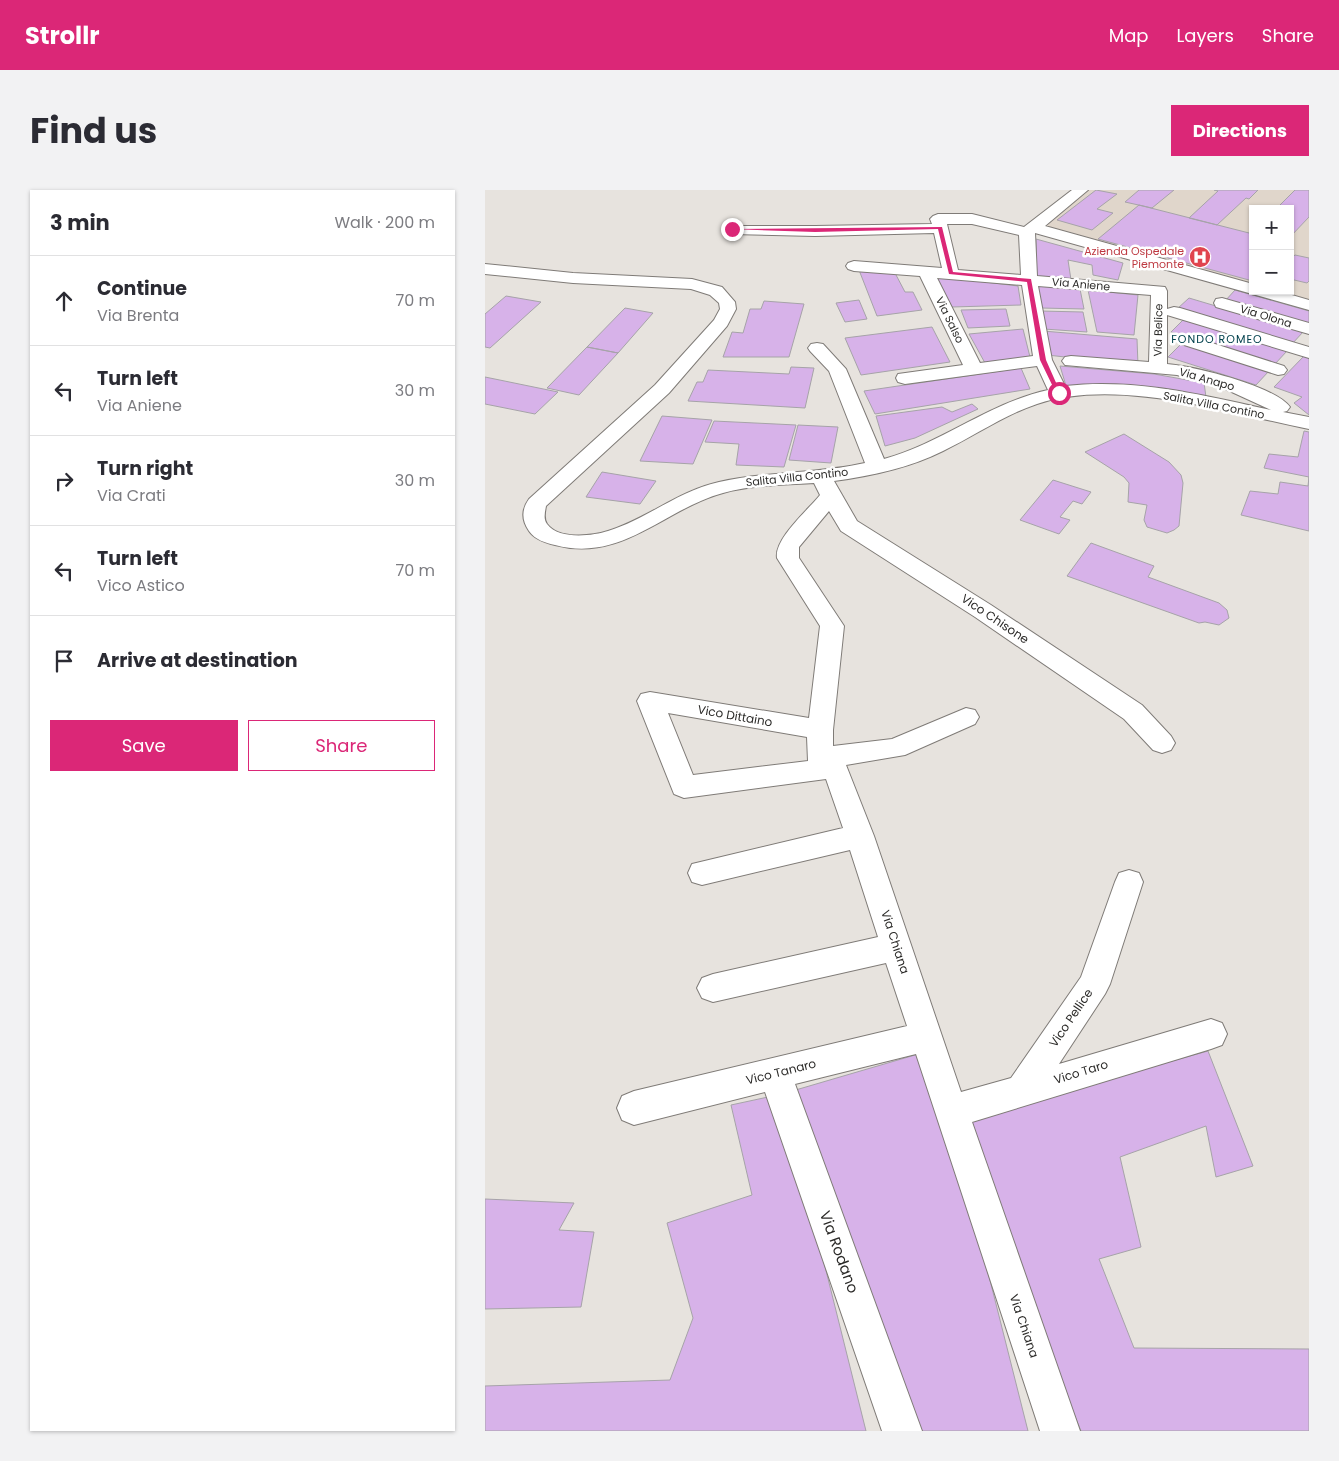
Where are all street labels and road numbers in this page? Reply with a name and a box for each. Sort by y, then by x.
street label: Via Aniene [1051,273,1111,295]
street label: Via Salso [932,294,968,346]
street label: Via Olona [1238,301,1294,331]
street label: Via Belice [1150,303,1166,357]
street label: Via Anapo [1177,363,1237,395]
street label: Salita Villa Contino [1162,387,1266,423]
street label: Salita Villa Contino [745,464,849,490]
street label: Vico Chisone [958,590,1032,647]
street label: Vico Dittaino [696,701,774,731]
street label: Via Chiana [877,908,914,976]
street label: Vico Pellice [1045,985,1096,1050]
street label: Vico Tanaro [744,1055,818,1088]
street label: Vico Taro [1052,1055,1110,1088]
street label: Via Rodano [815,1208,864,1296]
street label: Via Chiana [1006,1292,1043,1360]

